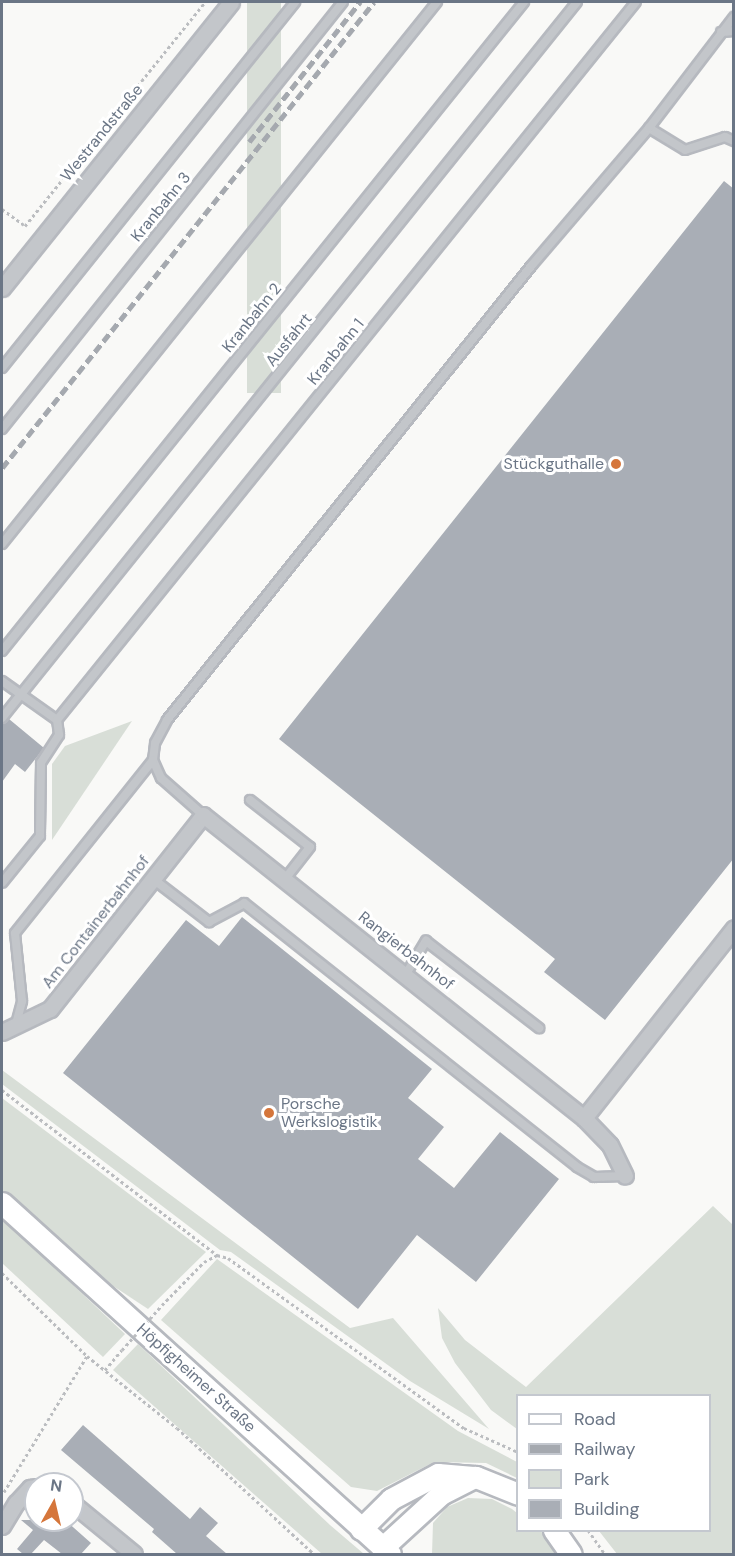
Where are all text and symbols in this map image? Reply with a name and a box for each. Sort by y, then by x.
street label: Westrandstraße [57,80,147,186]
street label: Kranbahn 3 [127,168,195,246]
street label: Kranbahn 2 [218,279,286,357]
street label: Ausfahrt [262,310,316,370]
street label: Kranbahn 1 [304,315,368,389]
place label: Stückguthalle [504,454,604,474]
marker: Stückguthalle [609,457,623,471]
street label: Am Containerbahnhof [38,852,154,992]
street label: Rangierbahnhof [354,908,458,994]
place label: Porsche Werkslogistik [281,1094,378,1132]
marker: Porsche Werkslogistik [262,1106,276,1120]
street label: Höpfigheimer Straße [133,1319,259,1437]
legend [516,1394,711,1532]
text: Road [574,1407,616,1431]
text: Railway [574,1437,636,1461]
text: Park [574,1467,610,1491]
north arrow [24,1472,84,1532]
text: N [49,1474,64,1497]
text: Building [574,1497,639,1521]

